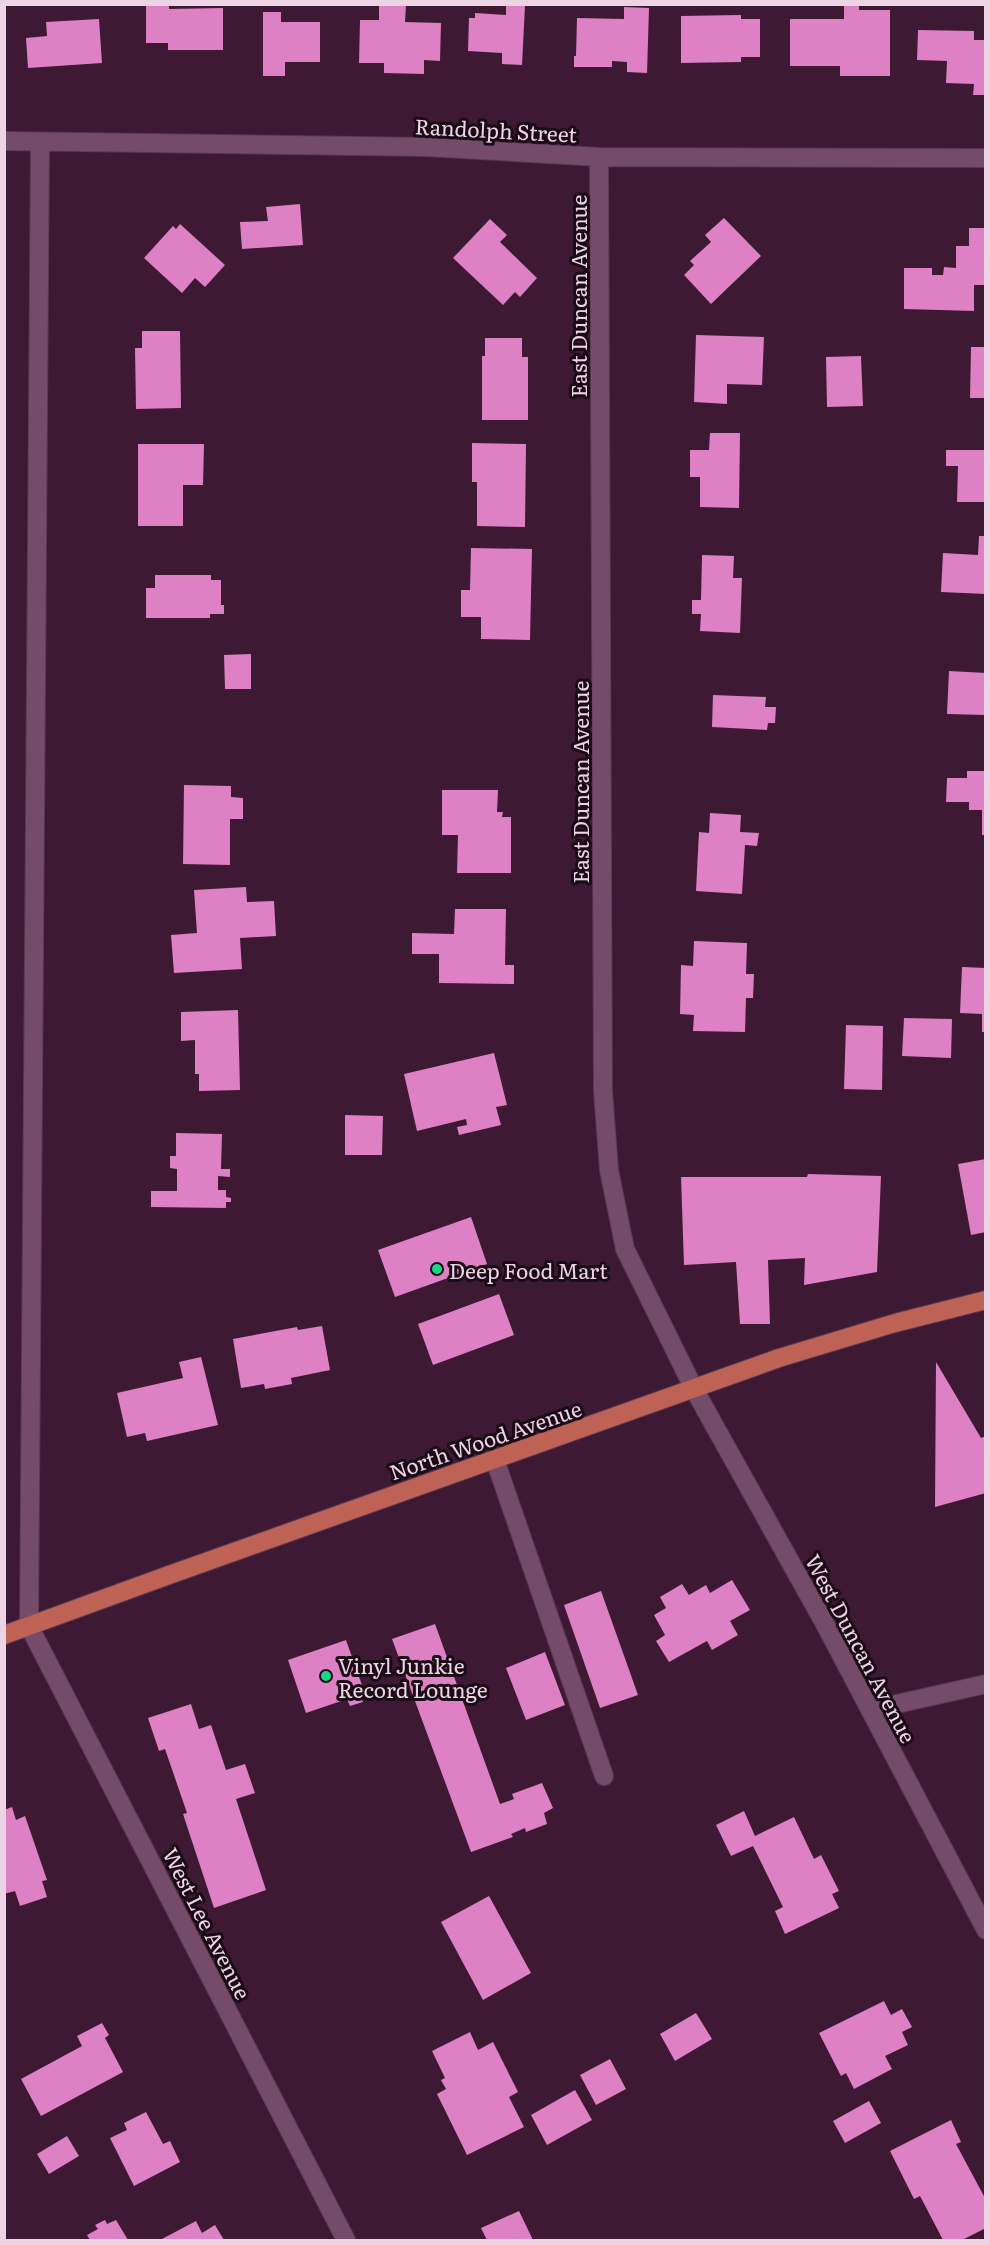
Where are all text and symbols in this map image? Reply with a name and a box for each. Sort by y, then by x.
street label: Randolph Street [414,109,578,149]
street label: East Duncan Avenue [562,194,593,398]
street label: East Duncan Avenue [564,680,595,884]
place label: Deep Food Mart [449,1254,608,1285]
marker: Deep Food Mart [430,1262,444,1276]
street label: North Wood Avenue [385,1392,585,1486]
street label: West Duncan Avenue [799,1548,925,1748]
place label: Vinyl Junkie Record Lounge [338,1649,488,1704]
marker: Vinyl Junkie Record Lounge [319,1669,333,1683]
street label: West Lee Avenue [156,1842,260,2004]

